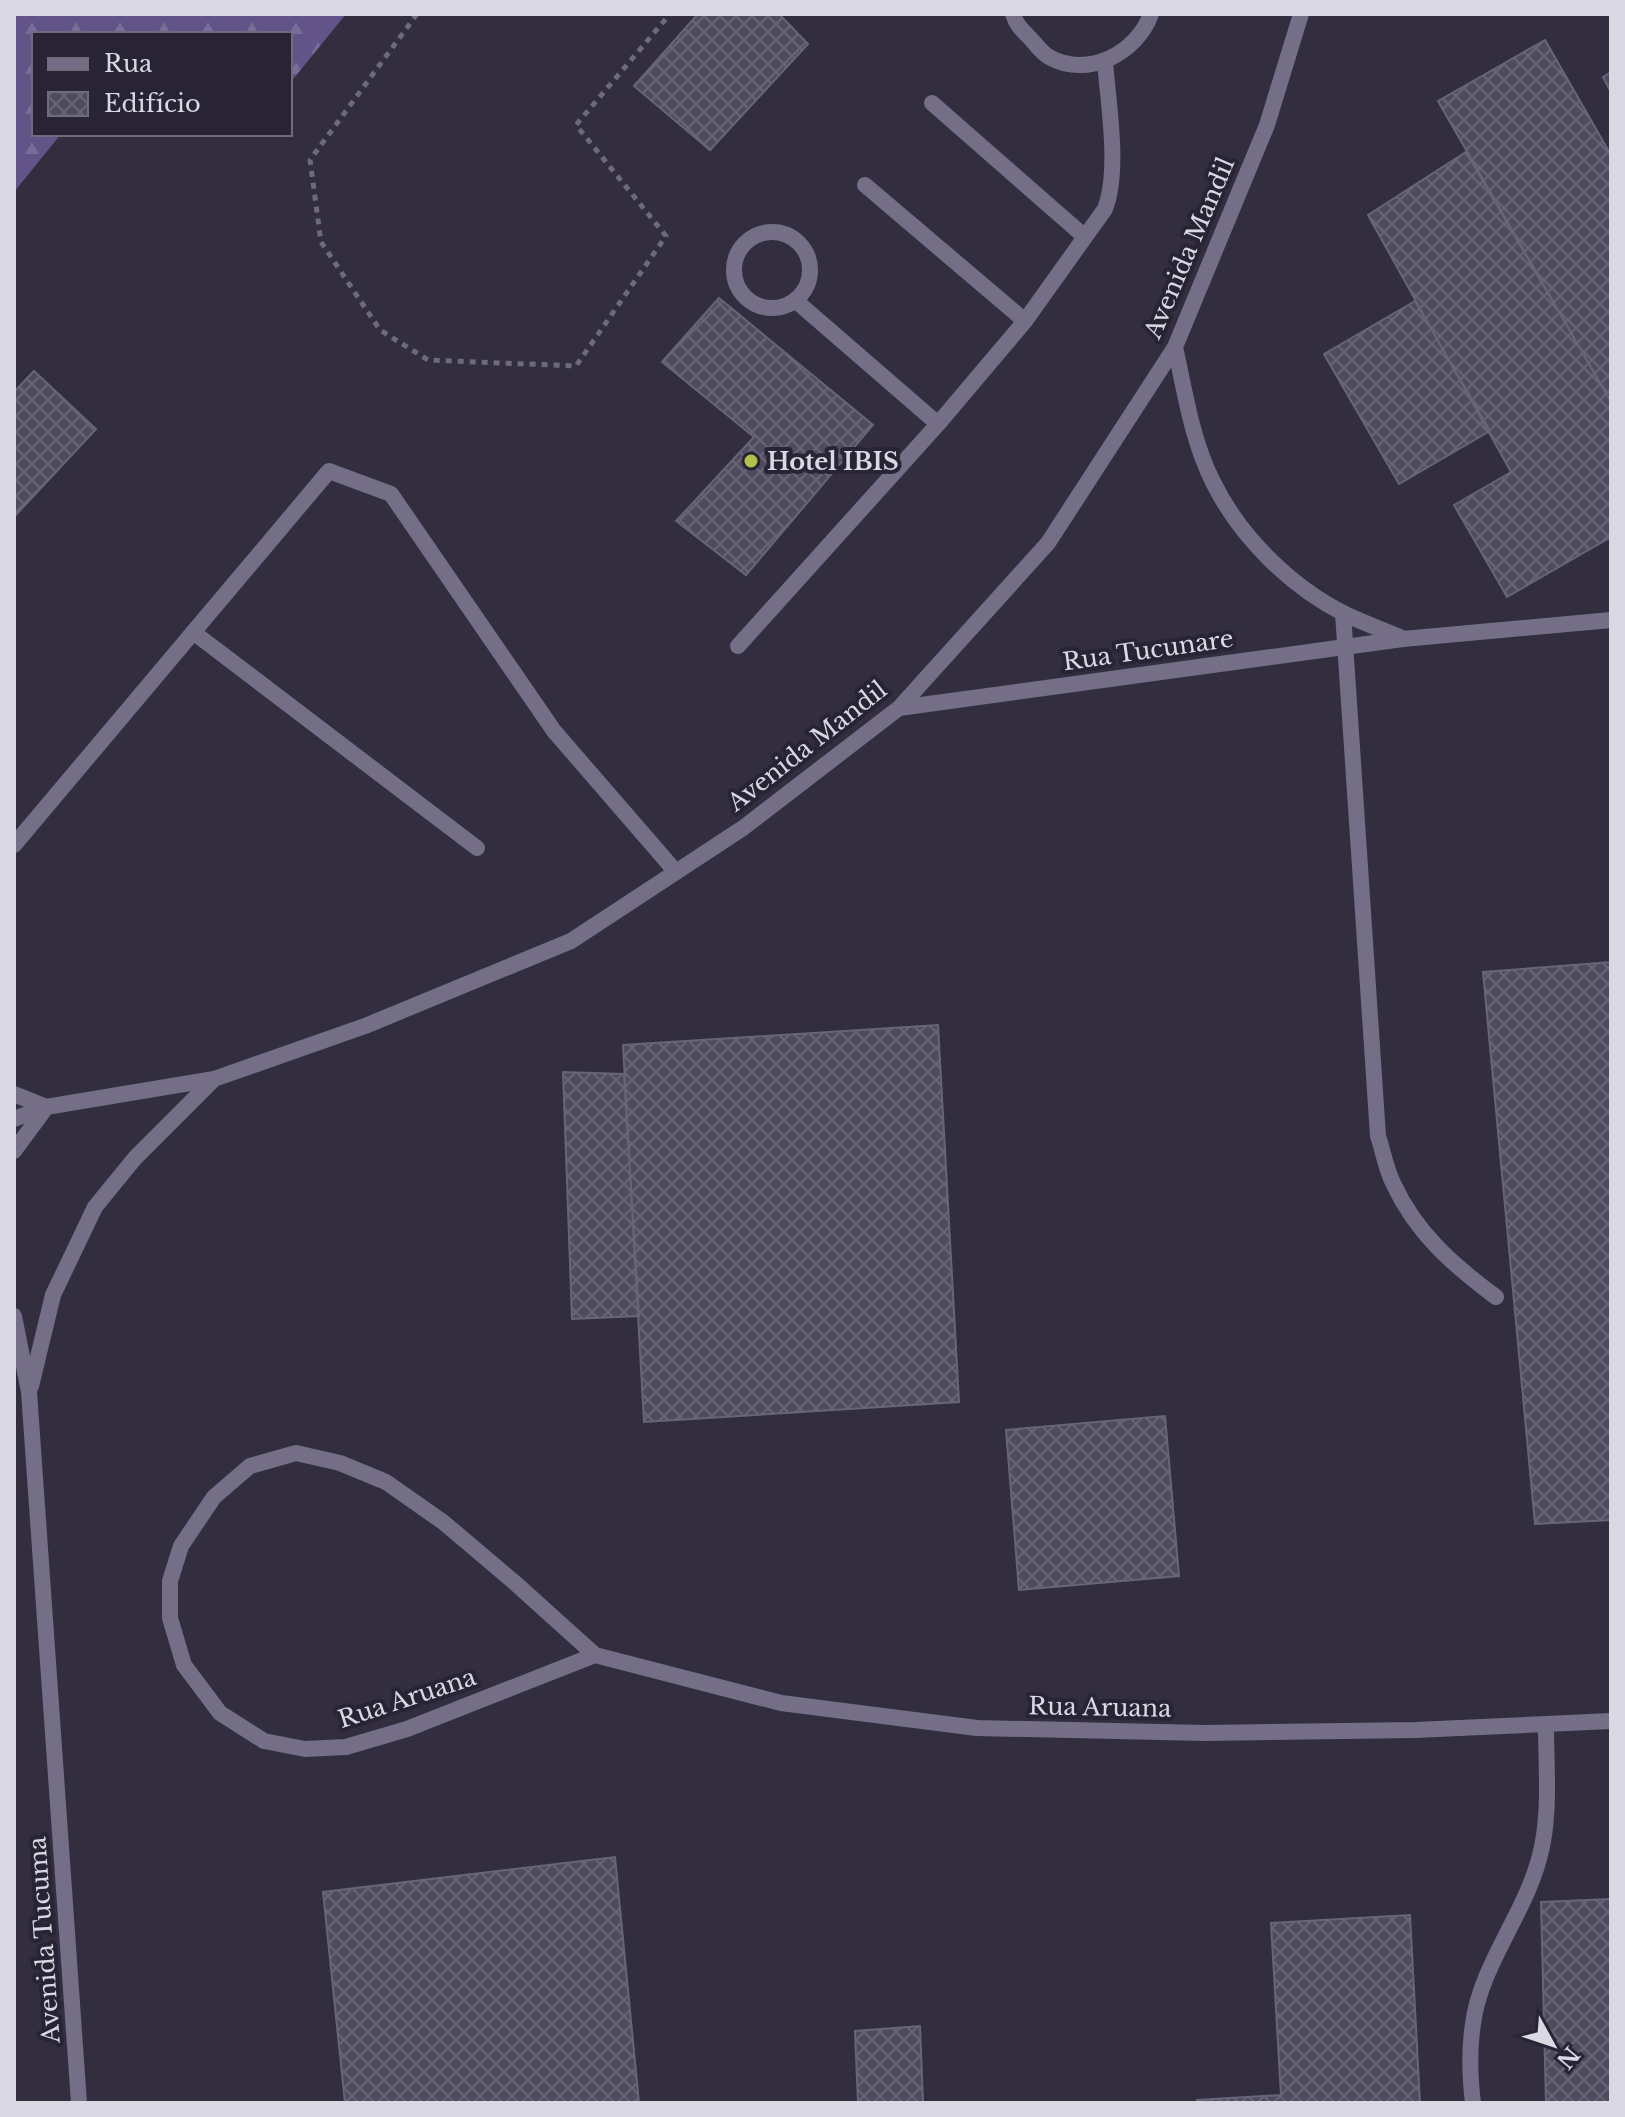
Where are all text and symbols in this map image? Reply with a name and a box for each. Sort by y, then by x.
legend [32,32,292,136]
text: Rua [104,49,153,78]
text: Edifício [104,89,201,118]
street label: Avenida Mandil [1137,153,1240,344]
place label: Hotel IBIS [767,447,899,476]
marker: Hotel IBIS [742,452,760,470]
street label: Rua Tucunare [1061,624,1235,676]
street label: Avenida Mandil [721,675,893,818]
street label: Rua Aruana [334,1662,480,1734]
street label: Rua Aruana [1028,1691,1173,1723]
street label: Avenida Tucuma [22,1835,66,2045]
north arrow [1513,2005,1593,2085]
text: N [1551,2041,1585,2074]

